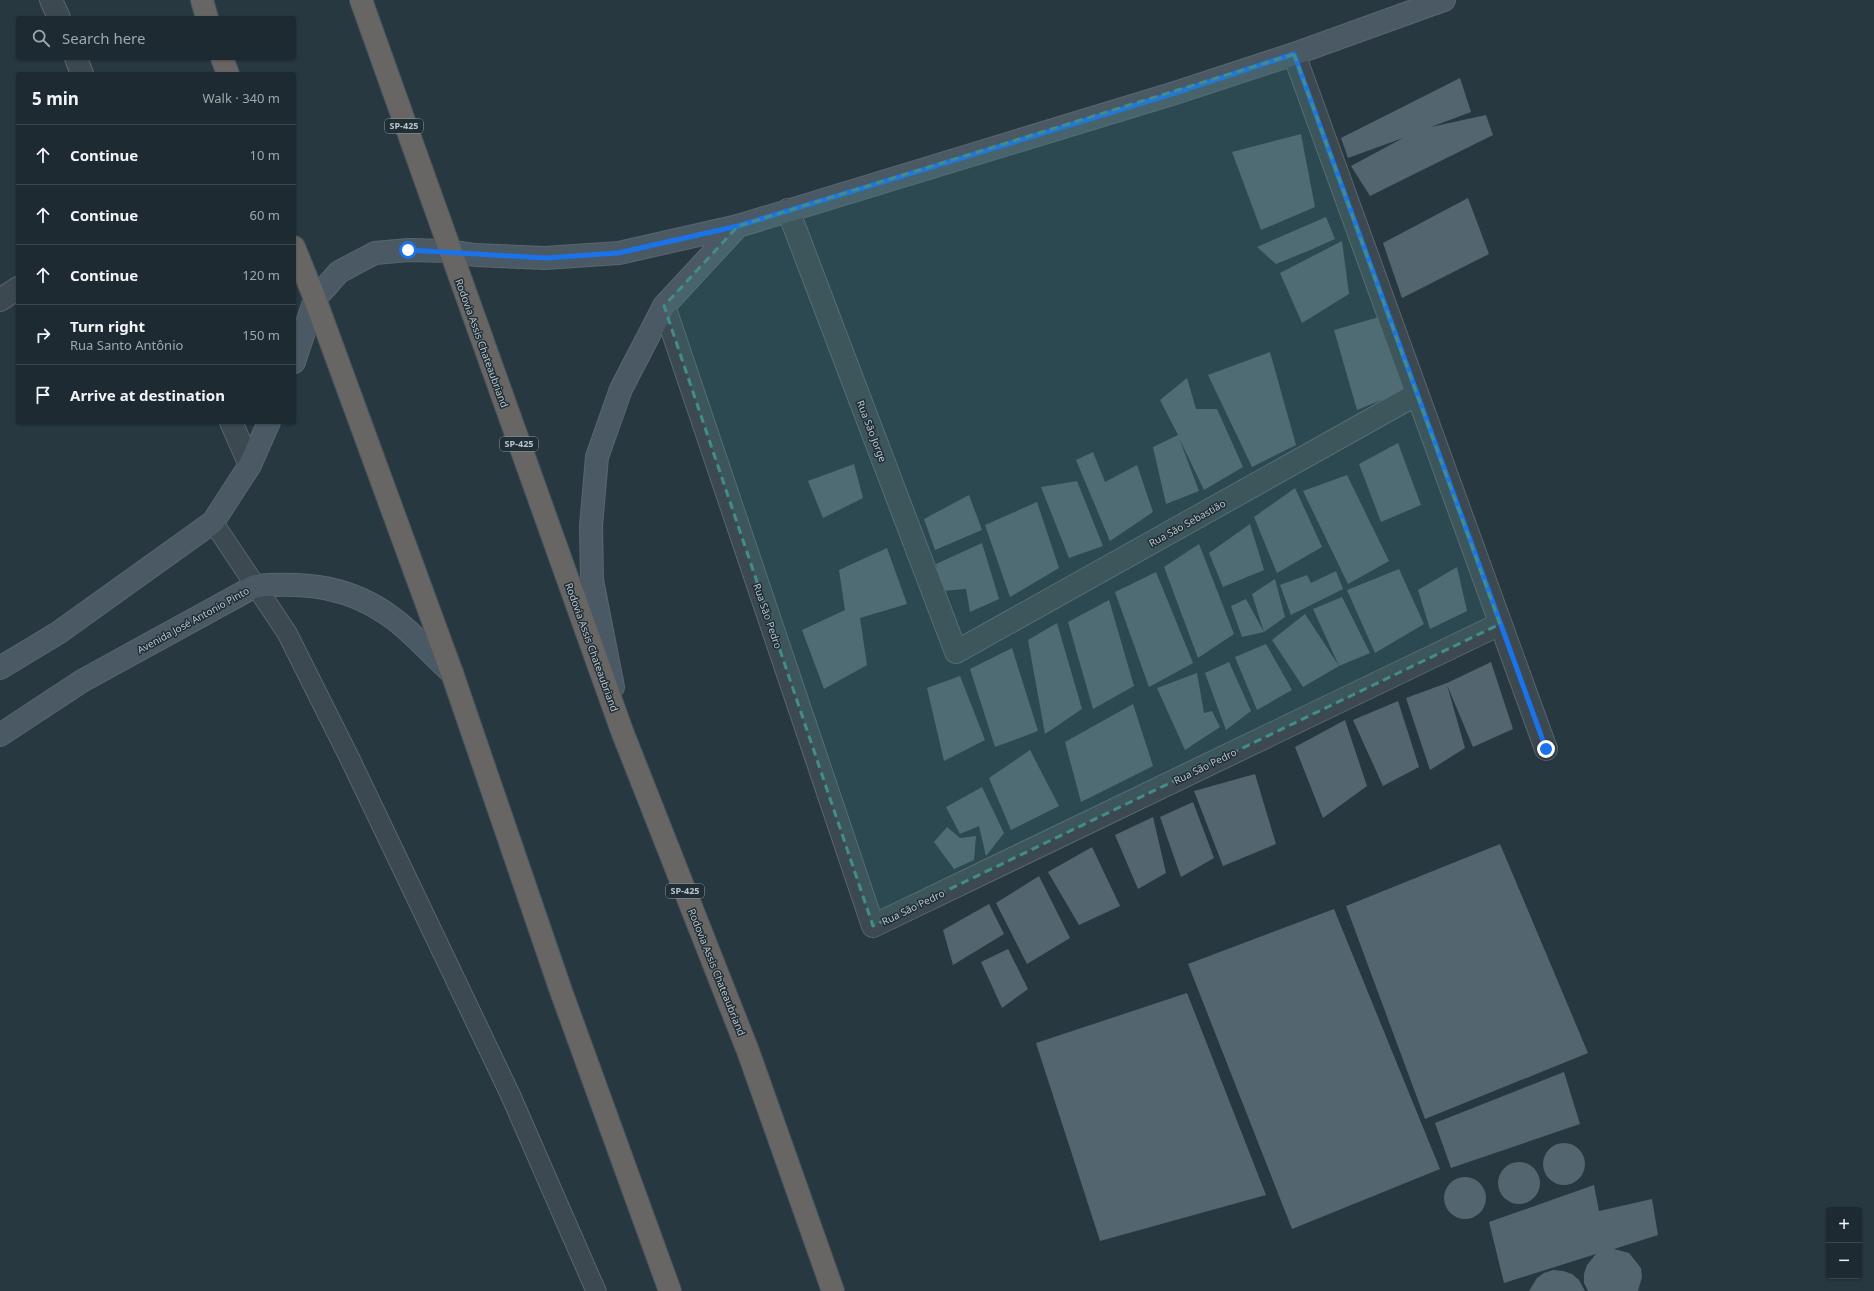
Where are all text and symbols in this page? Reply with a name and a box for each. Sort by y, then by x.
search box [16,16,296,60]
icon: search [30,27,52,49]
text: Search here [62,28,145,48]
text: 5 min [32,87,79,110]
text: Walk · 340 m [202,89,280,107]
road number: SP-425 [385,119,423,133]
icon: ahead [32,144,54,166]
text: Continue [70,145,138,165]
text: 10 m [250,146,280,164]
icon: ahead [32,204,54,226]
text: Continue [70,205,138,225]
text: 60 m [250,206,280,224]
route start [399,241,417,259]
icon: ahead [32,264,54,286]
text: Continue [70,265,138,285]
text: 120 m [242,266,280,284]
street label: Rodovia Assis Chateaubriand [452,277,512,409]
text: Turn right [70,316,145,336]
icon: right [32,324,54,346]
text: 150 m [242,326,280,344]
text: Rua Santo Antônio [70,336,183,354]
icon: arrive [32,384,54,406]
text: Arrive at destination [70,385,225,405]
street label: Rua São Jorge [854,398,890,464]
road number: SP-425 [500,437,538,451]
street label: Rua São Sebastião [1146,496,1228,550]
street label: Rodovia Assis Chateaubriand [562,581,622,713]
street label: Rua São Pedro [750,581,786,651]
street label: Avenida José Antonio Pinto [134,583,252,657]
route end [1537,740,1555,758]
street label: Rua São Pedro [1171,745,1239,787]
road number: SP-425 [666,884,704,898]
street label: Rua São Pedro [879,886,947,928]
street label: Rodovia Assis Chateaubriand [685,906,749,1038]
map controls [1826,1207,1862,1279]
button: + [1826,1207,1862,1243]
button: − [1826,1243,1862,1279]

